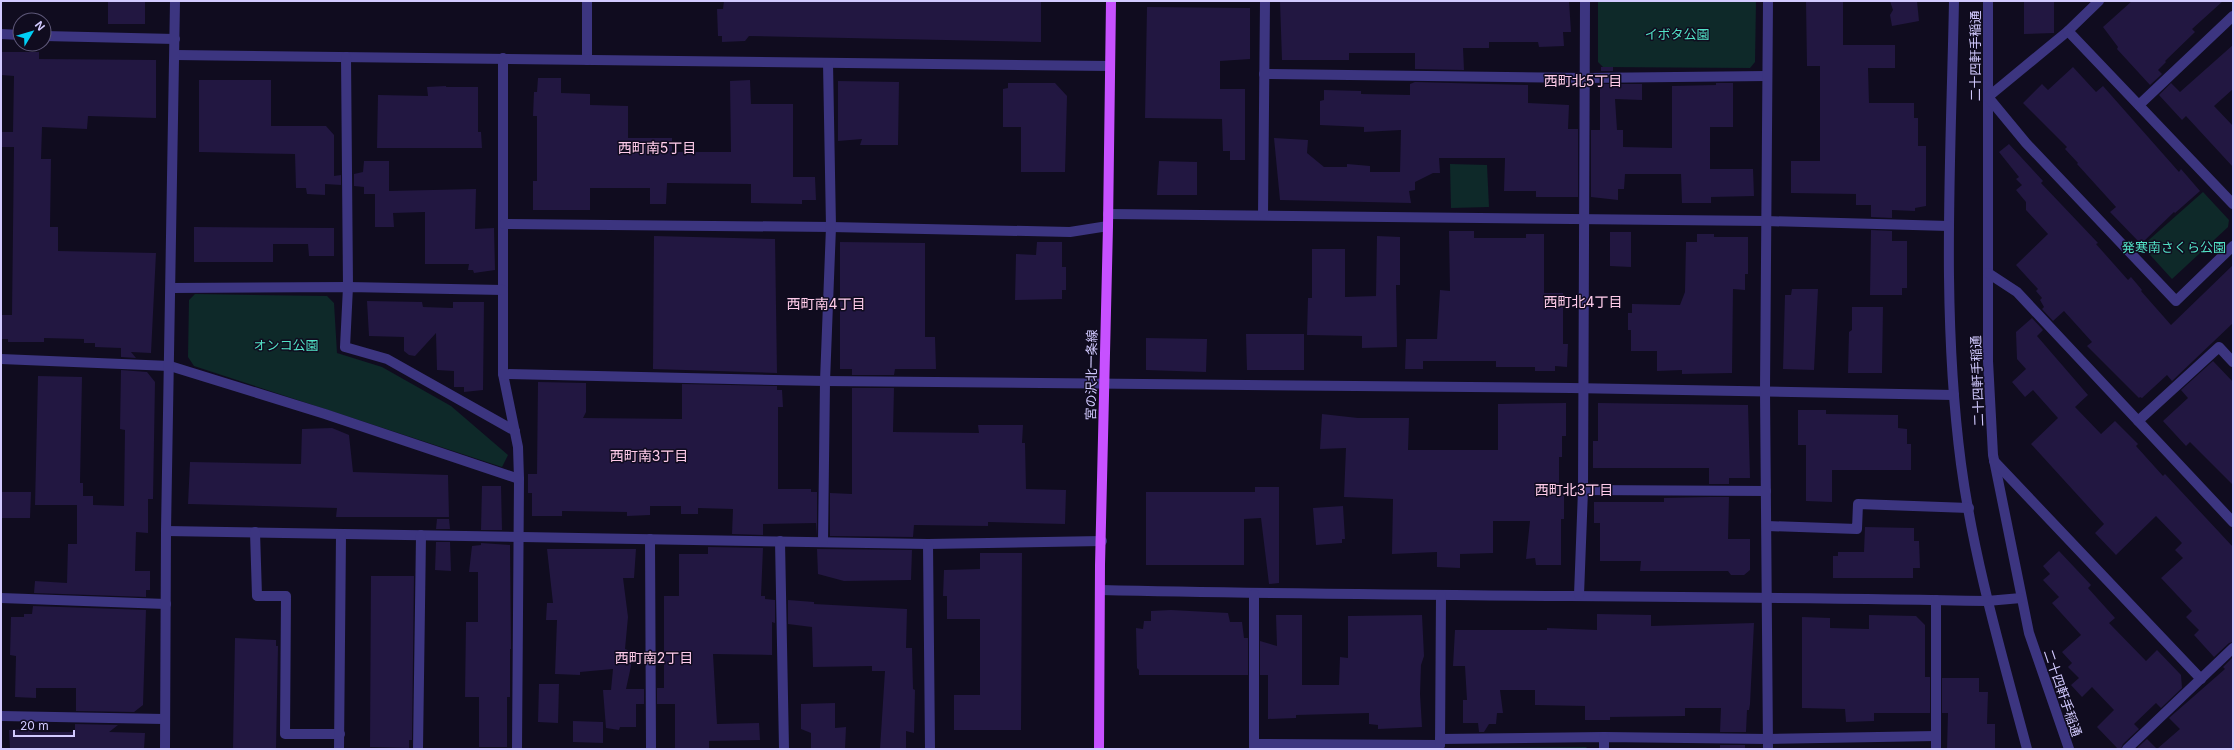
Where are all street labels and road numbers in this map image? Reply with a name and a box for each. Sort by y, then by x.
street label: 二十四軒手稲通 [1967,10,1983,102]
street label: 宮の沢北一条線 [1082,329,1100,421]
street label: 二十四軒手稲通 [1967,335,1987,427]
street label: 二十四軒手稲通 [2041,647,2085,739]

